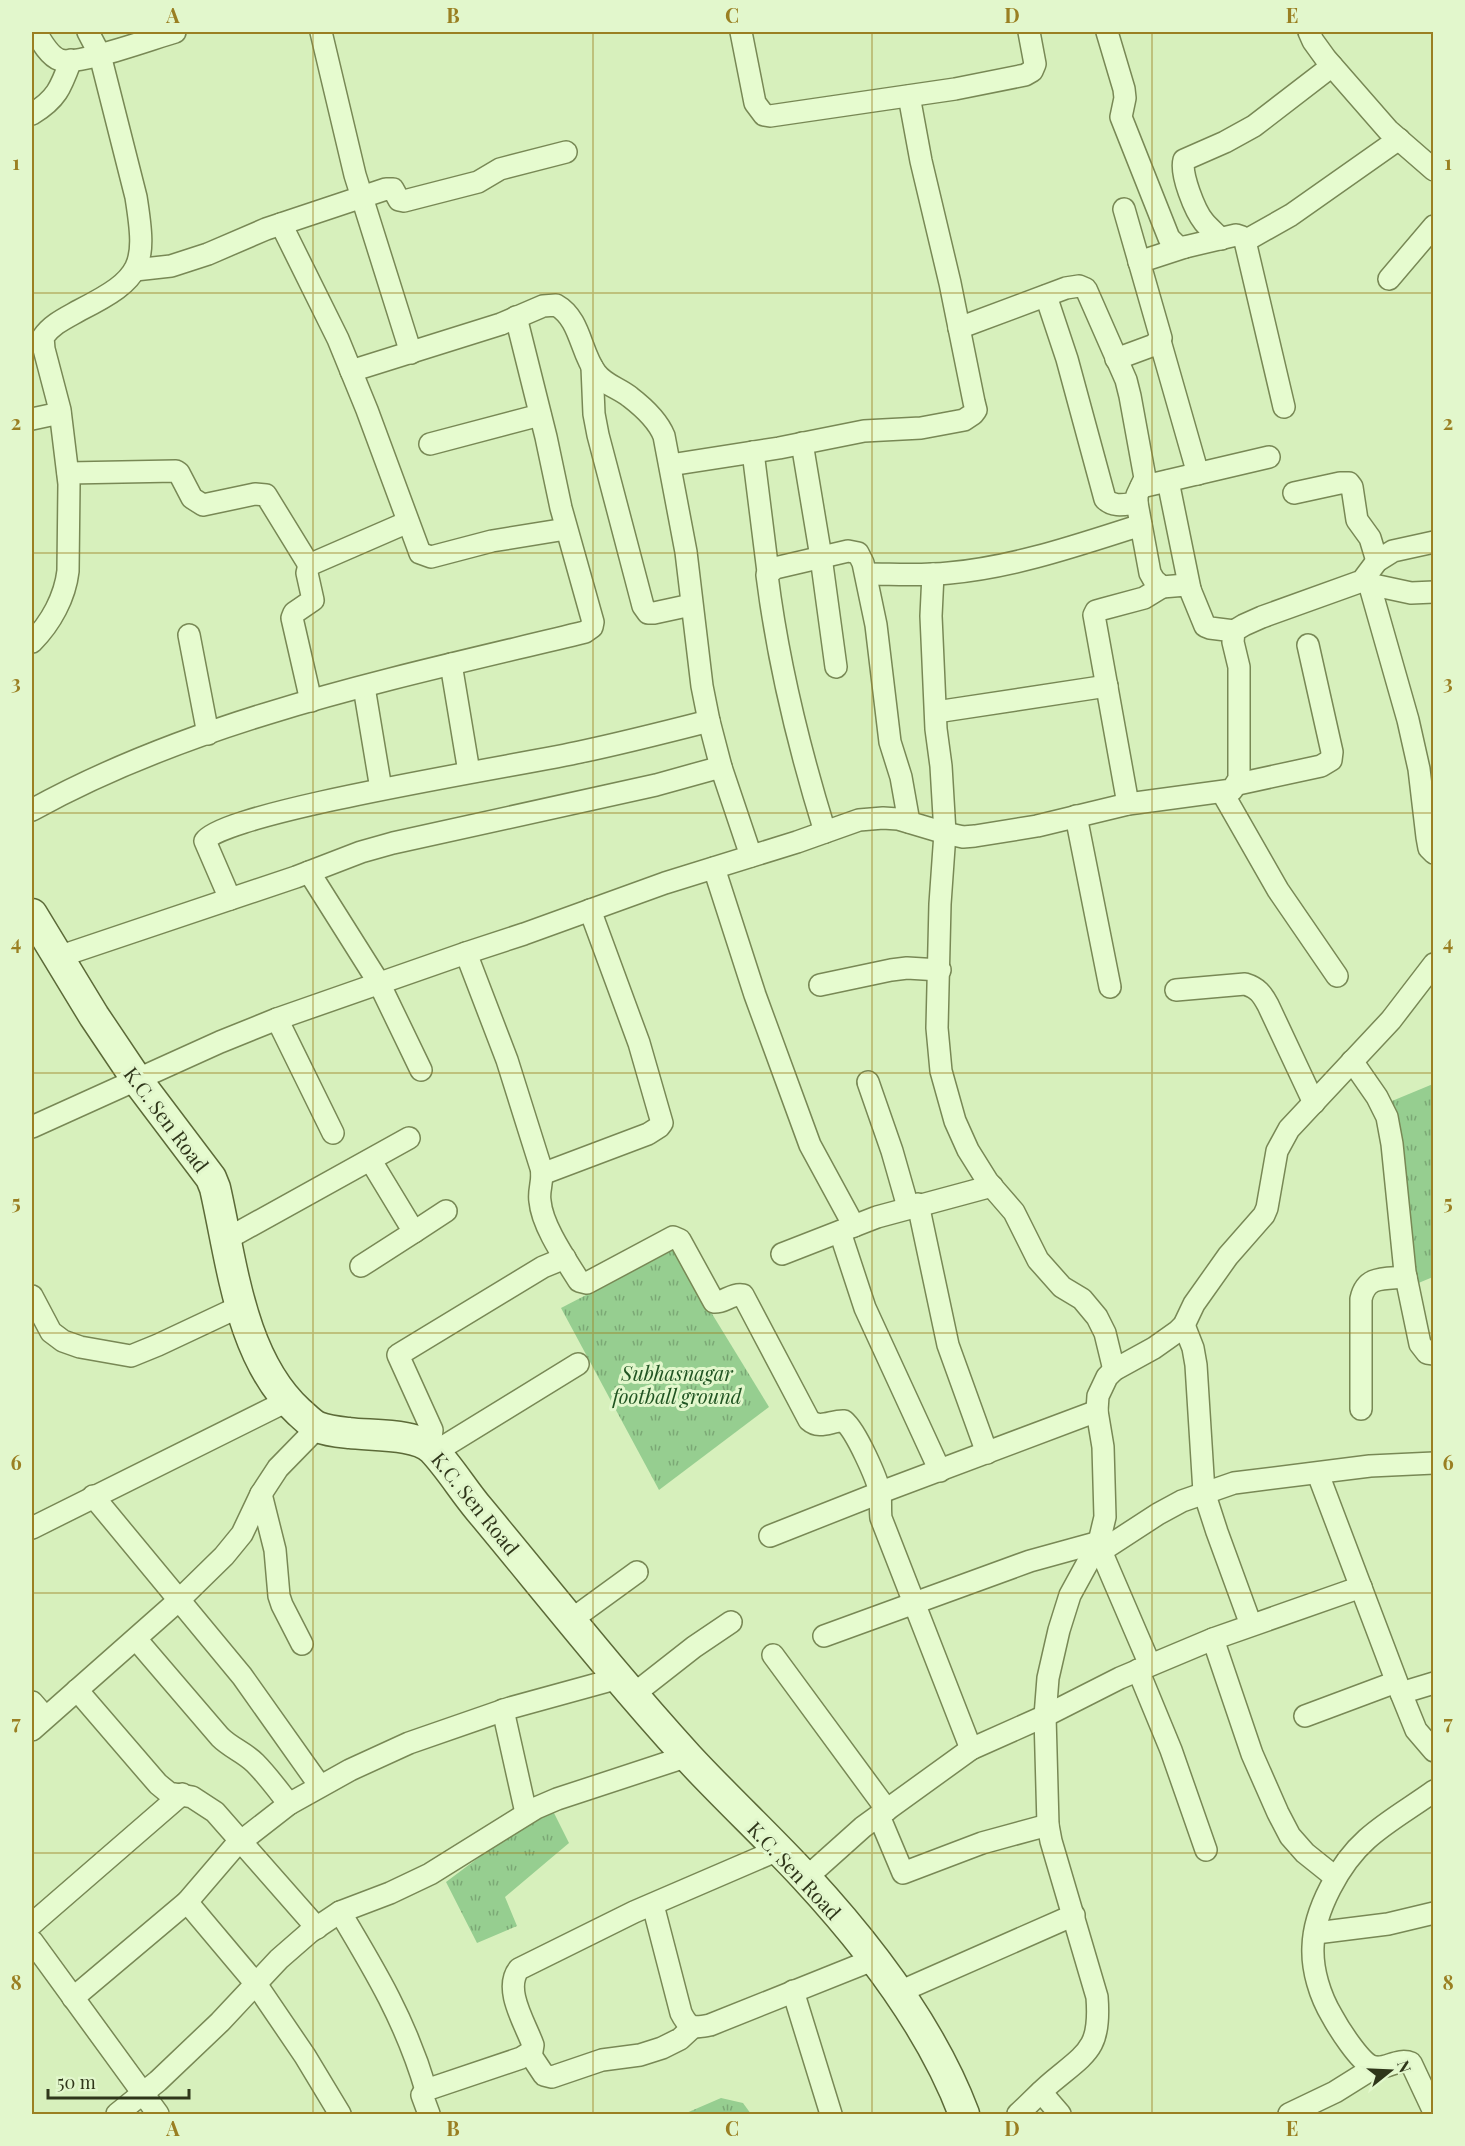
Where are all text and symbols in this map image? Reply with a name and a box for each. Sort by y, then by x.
text: A [165,1,180,28]
text: B [446,1,460,28]
text: C [725,1,739,28]
text: D [1004,1,1020,28]
text: E [1286,1,1298,28]
text: 1 [12,148,20,175]
text: 1 [1444,148,1452,175]
text: 2 [11,408,21,435]
text: 2 [1443,408,1453,435]
text: 3 [11,668,21,695]
text: 3 [1443,668,1453,695]
text: 4 [11,928,21,955]
text: 4 [1443,928,1453,955]
street label: K.C. Sen Road [119,1061,216,1177]
text: 5 [11,1188,21,1215]
text: 5 [1443,1188,1453,1215]
park label: Subhasnagar football ground [611,1359,743,1409]
street label: K.C. Sen Road [426,1446,526,1560]
text: 6 [10,1448,22,1475]
text: 6 [1442,1448,1454,1475]
text: 7 [11,1708,21,1735]
text: 7 [1443,1708,1453,1735]
street label: K.C. Sen Road [742,1815,848,1925]
text: 8 [10,1968,22,1995]
text: 8 [1442,1968,1454,1995]
north arrow [1360,2041,1420,2101]
text: N [1393,2057,1417,2075]
scale bar [48,2062,189,2100]
text: 50 m [57,2070,96,2094]
text: A [165,2114,180,2141]
text: B [446,2114,460,2141]
text: C [725,2114,739,2141]
text: D [1004,2114,1020,2141]
text: E [1286,2114,1298,2141]

